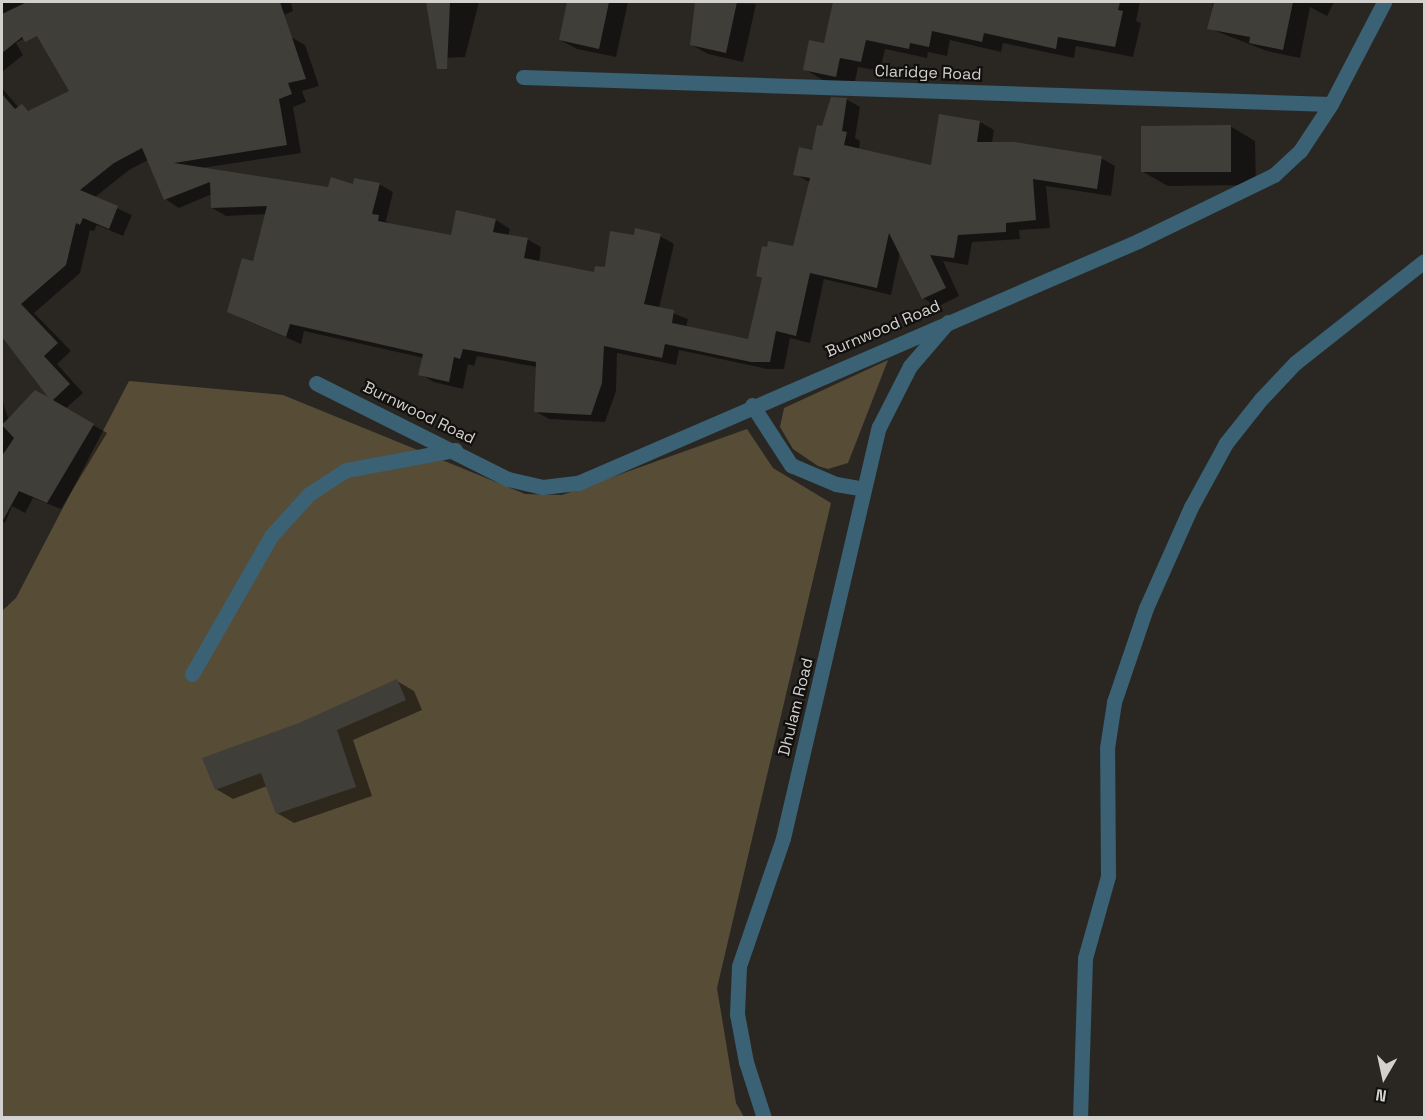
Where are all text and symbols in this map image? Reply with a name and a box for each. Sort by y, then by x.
street label: Claridge Road [874,62,982,84]
street label: Burnwood Road [823,296,943,362]
street label: Burnwood Road [360,378,478,448]
street label: Dhulam Road [775,656,817,758]
north arrow [1354,1047,1414,1107]
text: N [1374,1084,1388,1106]

